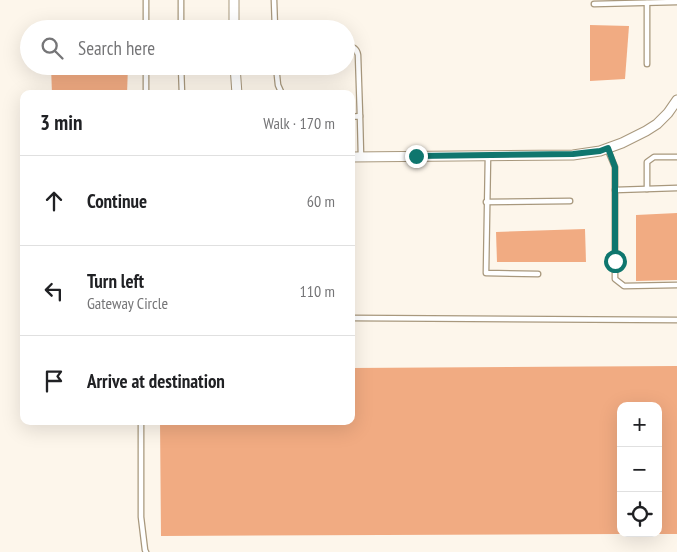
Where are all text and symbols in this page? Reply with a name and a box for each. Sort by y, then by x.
search box [20,20,355,75]
icon: search [38,34,66,62]
text: Search here [78,36,155,60]
text: 3 min [40,109,82,136]
text: Walk · 170 m [263,113,335,133]
route end [405,145,428,168]
icon: ahead [40,187,68,215]
text: Continue [87,189,147,213]
text: 60 m [307,191,335,211]
route start [604,250,627,273]
text: Turn left [87,269,144,293]
icon: left [40,277,68,305]
text: 110 m [300,281,335,301]
text: Gateway Circle [87,293,168,313]
icon: arrive [40,367,68,395]
text: Arrive at destination [87,369,225,393]
map controls [617,402,662,537]
button: + [617,402,662,447]
button: − [617,447,662,492]
button: locate [617,492,662,537]

